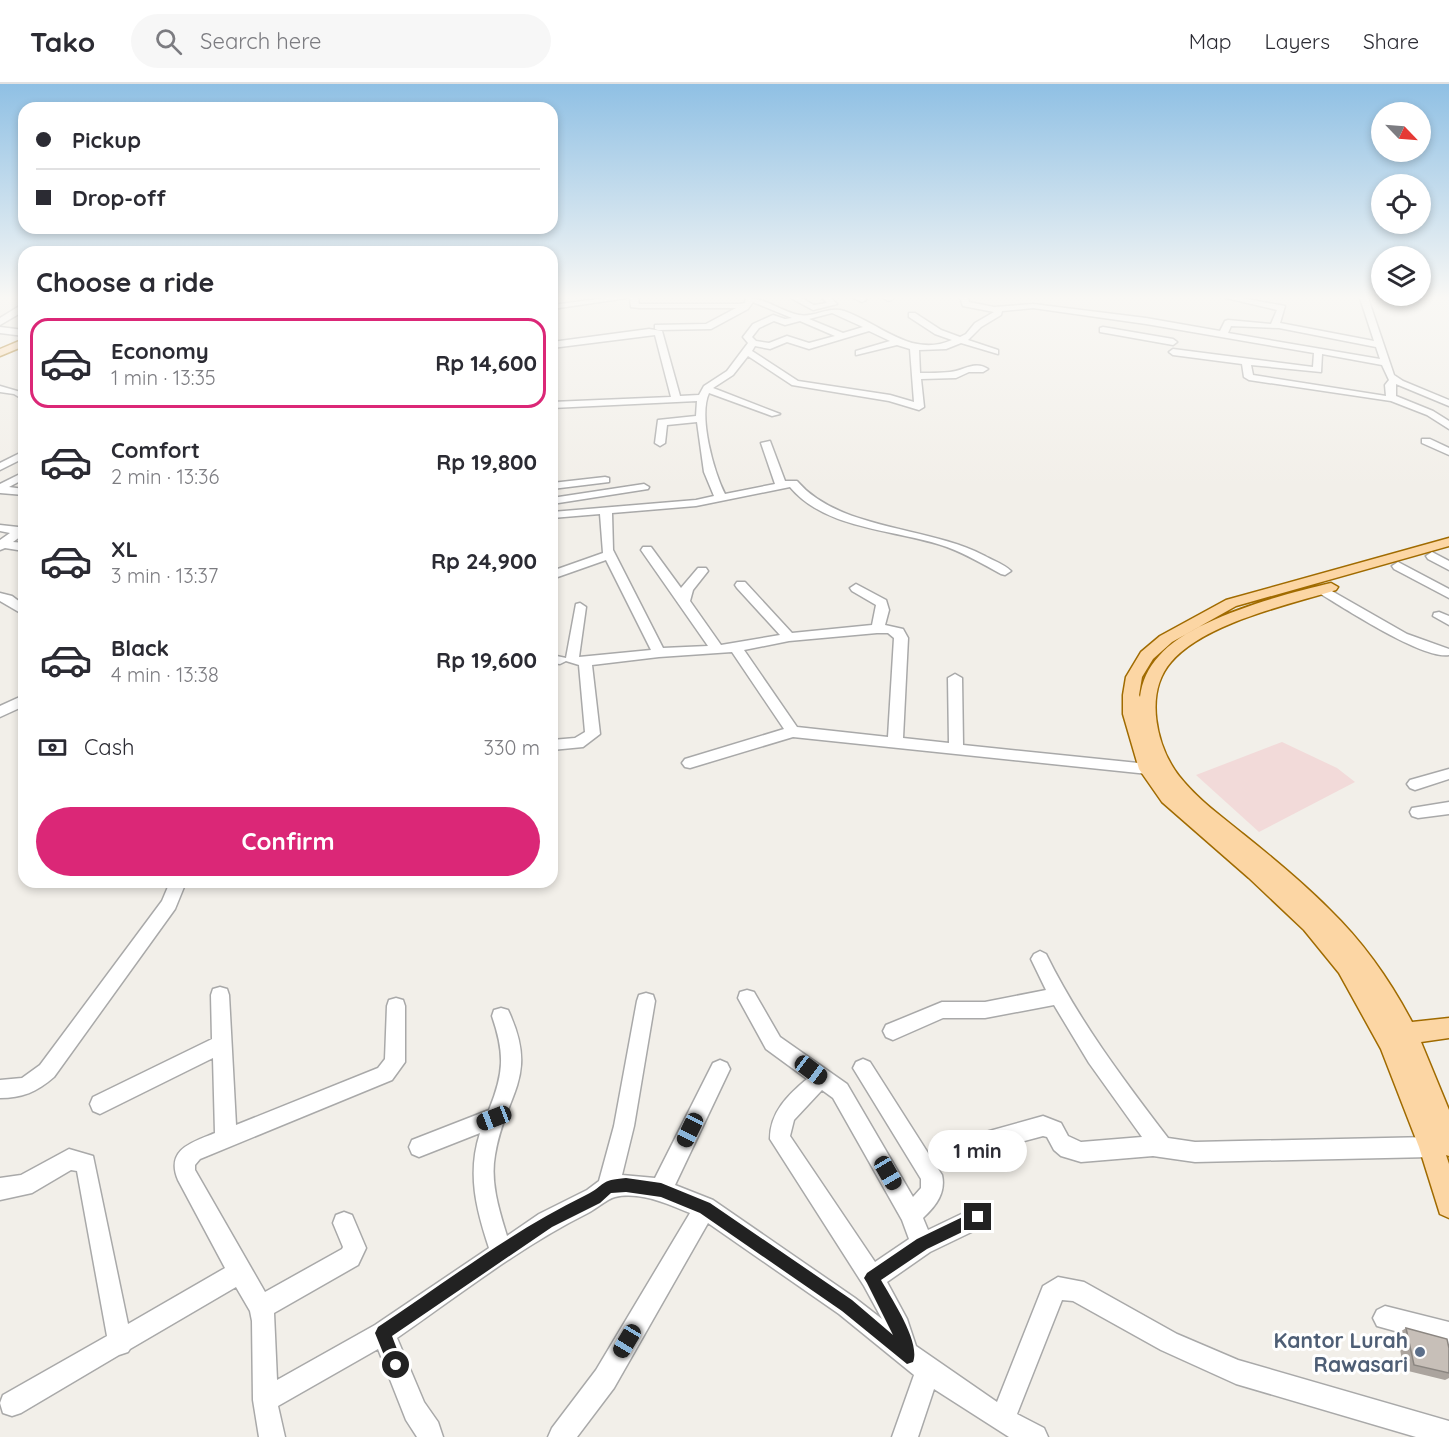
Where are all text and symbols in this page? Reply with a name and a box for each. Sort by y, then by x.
search box [131,14,551,68]
text: Tako [30,24,95,59]
icon: search [152,25,185,58]
text: Search here [200,27,322,55]
text: Map [1189,28,1232,54]
text: Layers [1265,28,1330,54]
text: Share [1363,28,1419,54]
north arrow [1371,102,1431,162]
map controls [1371,102,1431,306]
text: Pickup [72,126,141,154]
button: locate [1371,174,1431,234]
text: Drop-off [72,184,166,212]
button: layers [1371,246,1431,306]
text: Choose a ride [36,265,214,299]
icon: car [39,336,93,390]
text: Economy [111,337,209,365]
text: Rp 14,600 [435,349,537,377]
text: 1 min · 13:35 [111,365,216,390]
icon: car [39,435,93,489]
text: Comfort [111,436,200,464]
text: Rp 19,800 [436,448,537,476]
text: 2 min · 13:36 [111,464,219,489]
icon: car [39,534,93,588]
text: XL [111,535,138,563]
text: Rp 24,900 [431,547,537,575]
text: 3 min · 13:37 [111,563,218,588]
icon: car [39,633,93,687]
text: Black [111,634,169,662]
text: Rp 19,600 [436,646,537,674]
text: 4 min · 13:38 [111,662,219,687]
icon: cash [36,731,69,764]
text: Cash [84,733,135,761]
text: 330 m [483,735,540,760]
button: Confirm [36,807,540,876]
car [791,1052,831,1088]
car [474,1103,514,1133]
car [674,1110,706,1150]
callout: 1 min [928,1130,1028,1172]
text: 1 min [953,1138,1002,1163]
car [871,1153,905,1193]
route end [964,1203,991,1230]
car [610,1321,644,1361]
place label: Kantor Lurah Rawasari [1273,1327,1408,1377]
marker: Kantor Lurah Rawasari [1413,1345,1427,1359]
route start [382,1351,409,1378]

